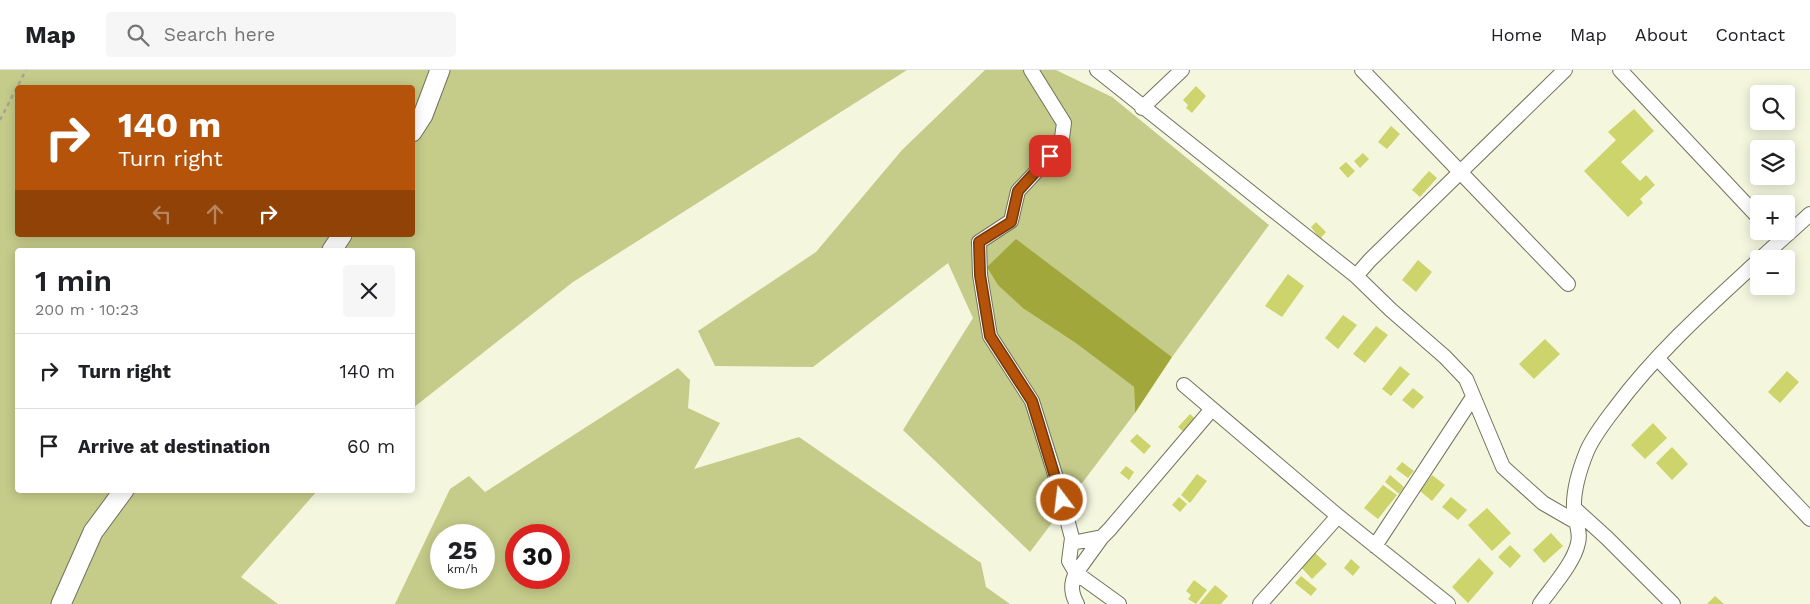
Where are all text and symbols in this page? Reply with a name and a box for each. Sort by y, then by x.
search box [106,12,456,57]
text: Map [25,21,76,49]
icon: search [124,21,152,49]
text: Search here [164,23,275,46]
text: Home [1491,24,1542,45]
text: Map [1570,24,1607,45]
text: About [1635,24,1687,45]
text: Contact [1715,24,1785,45]
map controls [1750,85,1795,295]
button: search [1750,85,1795,130]
text: 140 m [118,104,221,146]
icon: right [35,105,100,170]
pin [1029,135,1071,177]
button: layers [1750,140,1795,185]
icon: arrive [1036,142,1064,170]
text: Turn right [118,146,223,171]
button: + [1750,195,1795,240]
icon: left [148,200,176,228]
icon: ahead [201,200,229,228]
icon: right [254,200,282,228]
button: − [1750,250,1795,295]
text: 1 min [35,263,112,298]
button: close [343,265,395,317]
text: 200 m · 10:23 [35,300,139,319]
icon: right [35,357,63,385]
text: Turn right [78,360,171,383]
text: 140 m [340,360,395,383]
icon: arrive [35,432,63,460]
text: Arrive at destination [78,435,270,458]
text: 60 m [347,435,395,458]
position arrow [1035,473,1087,525]
speed limit sign: 30 [505,524,570,589]
text: 25 [448,536,477,565]
text: km/h [447,562,478,576]

